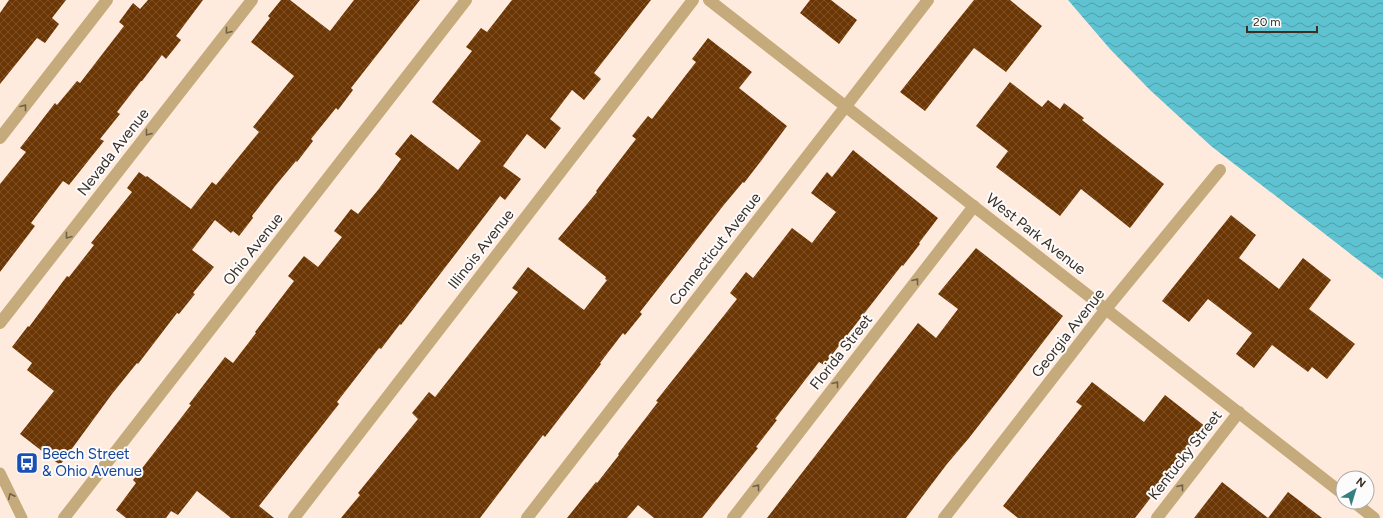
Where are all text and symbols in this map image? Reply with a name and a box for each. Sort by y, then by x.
scale bar [1247,8,1317,34]
text: 20 m [1253,15,1281,29]
one-way arrow [225,26,232,33]
one-way arrow [19,105,26,112]
street label: Nevada Avenue [73,105,153,199]
one-way arrow [146,129,153,136]
street label: Connecticut Avenue [665,189,765,309]
street label: West Park Avenue [983,190,1089,278]
street label: Illinois Avenue [444,206,518,292]
street label: Ohio Avenue [219,209,287,289]
one-way arrow [66,231,73,238]
one-way arrow [911,279,918,286]
street label: Georgia Avenue [1028,285,1108,381]
street label: Florida Street [806,310,876,393]
one-way arrow [832,382,839,389]
street label: Kentucky Street [1144,406,1226,503]
place label: Beech Street & Ohio Avenue [42,445,142,480]
bus stop icon: Beech Street & Ohio Avenue [14,450,40,476]
north arrow [1335,470,1375,510]
text: N [1353,475,1368,490]
one-way arrow [752,485,759,492]
one-way arrow [1176,485,1183,492]
one-way arrow [8,492,16,500]

